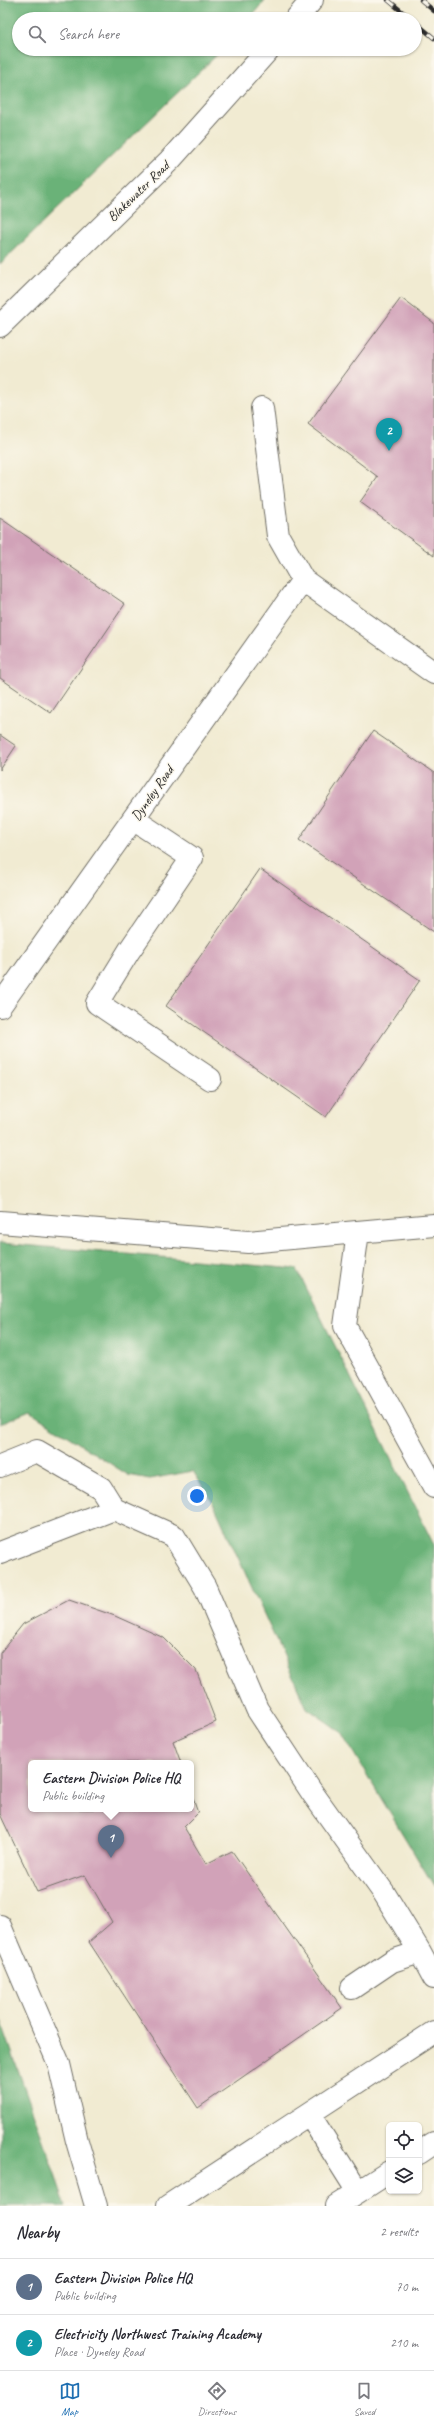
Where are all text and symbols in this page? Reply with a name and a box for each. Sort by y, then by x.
search box [12,12,422,56]
icon: search [26,23,48,45]
text: Search here [58,25,119,44]
street label: Blakewater Road [104,156,175,225]
pin: 2 [376,418,402,451]
street label: Dyneley Road [127,761,179,824]
your location [187,1486,207,1506]
popup [28,1760,194,1812]
text: Eastern Division Police HQ [42,1769,180,1788]
text: Public building [42,1788,104,1804]
pin: 1 [98,1825,124,1858]
map controls [386,2122,422,2194]
button: locate [386,2122,422,2158]
button: layers [386,2158,422,2194]
text: Nearby [16,2222,59,2243]
text: 2 results [380,2224,418,2240]
text: Eastern Division Police HQ [54,2269,192,2288]
text: 1 [26,2279,32,2295]
text: 70 m [396,2279,418,2295]
text: Public building [54,2288,116,2304]
text: Electricity Northwest Training Academy [54,2325,261,2344]
text: 2 [26,2335,32,2351]
text: 210 m [390,2335,418,2351]
text: Place · Dyneley Road [54,2344,144,2360]
tab: Map [59,2380,81,2418]
tab: Directions [198,2380,236,2418]
tab: Saved [353,2380,375,2418]

